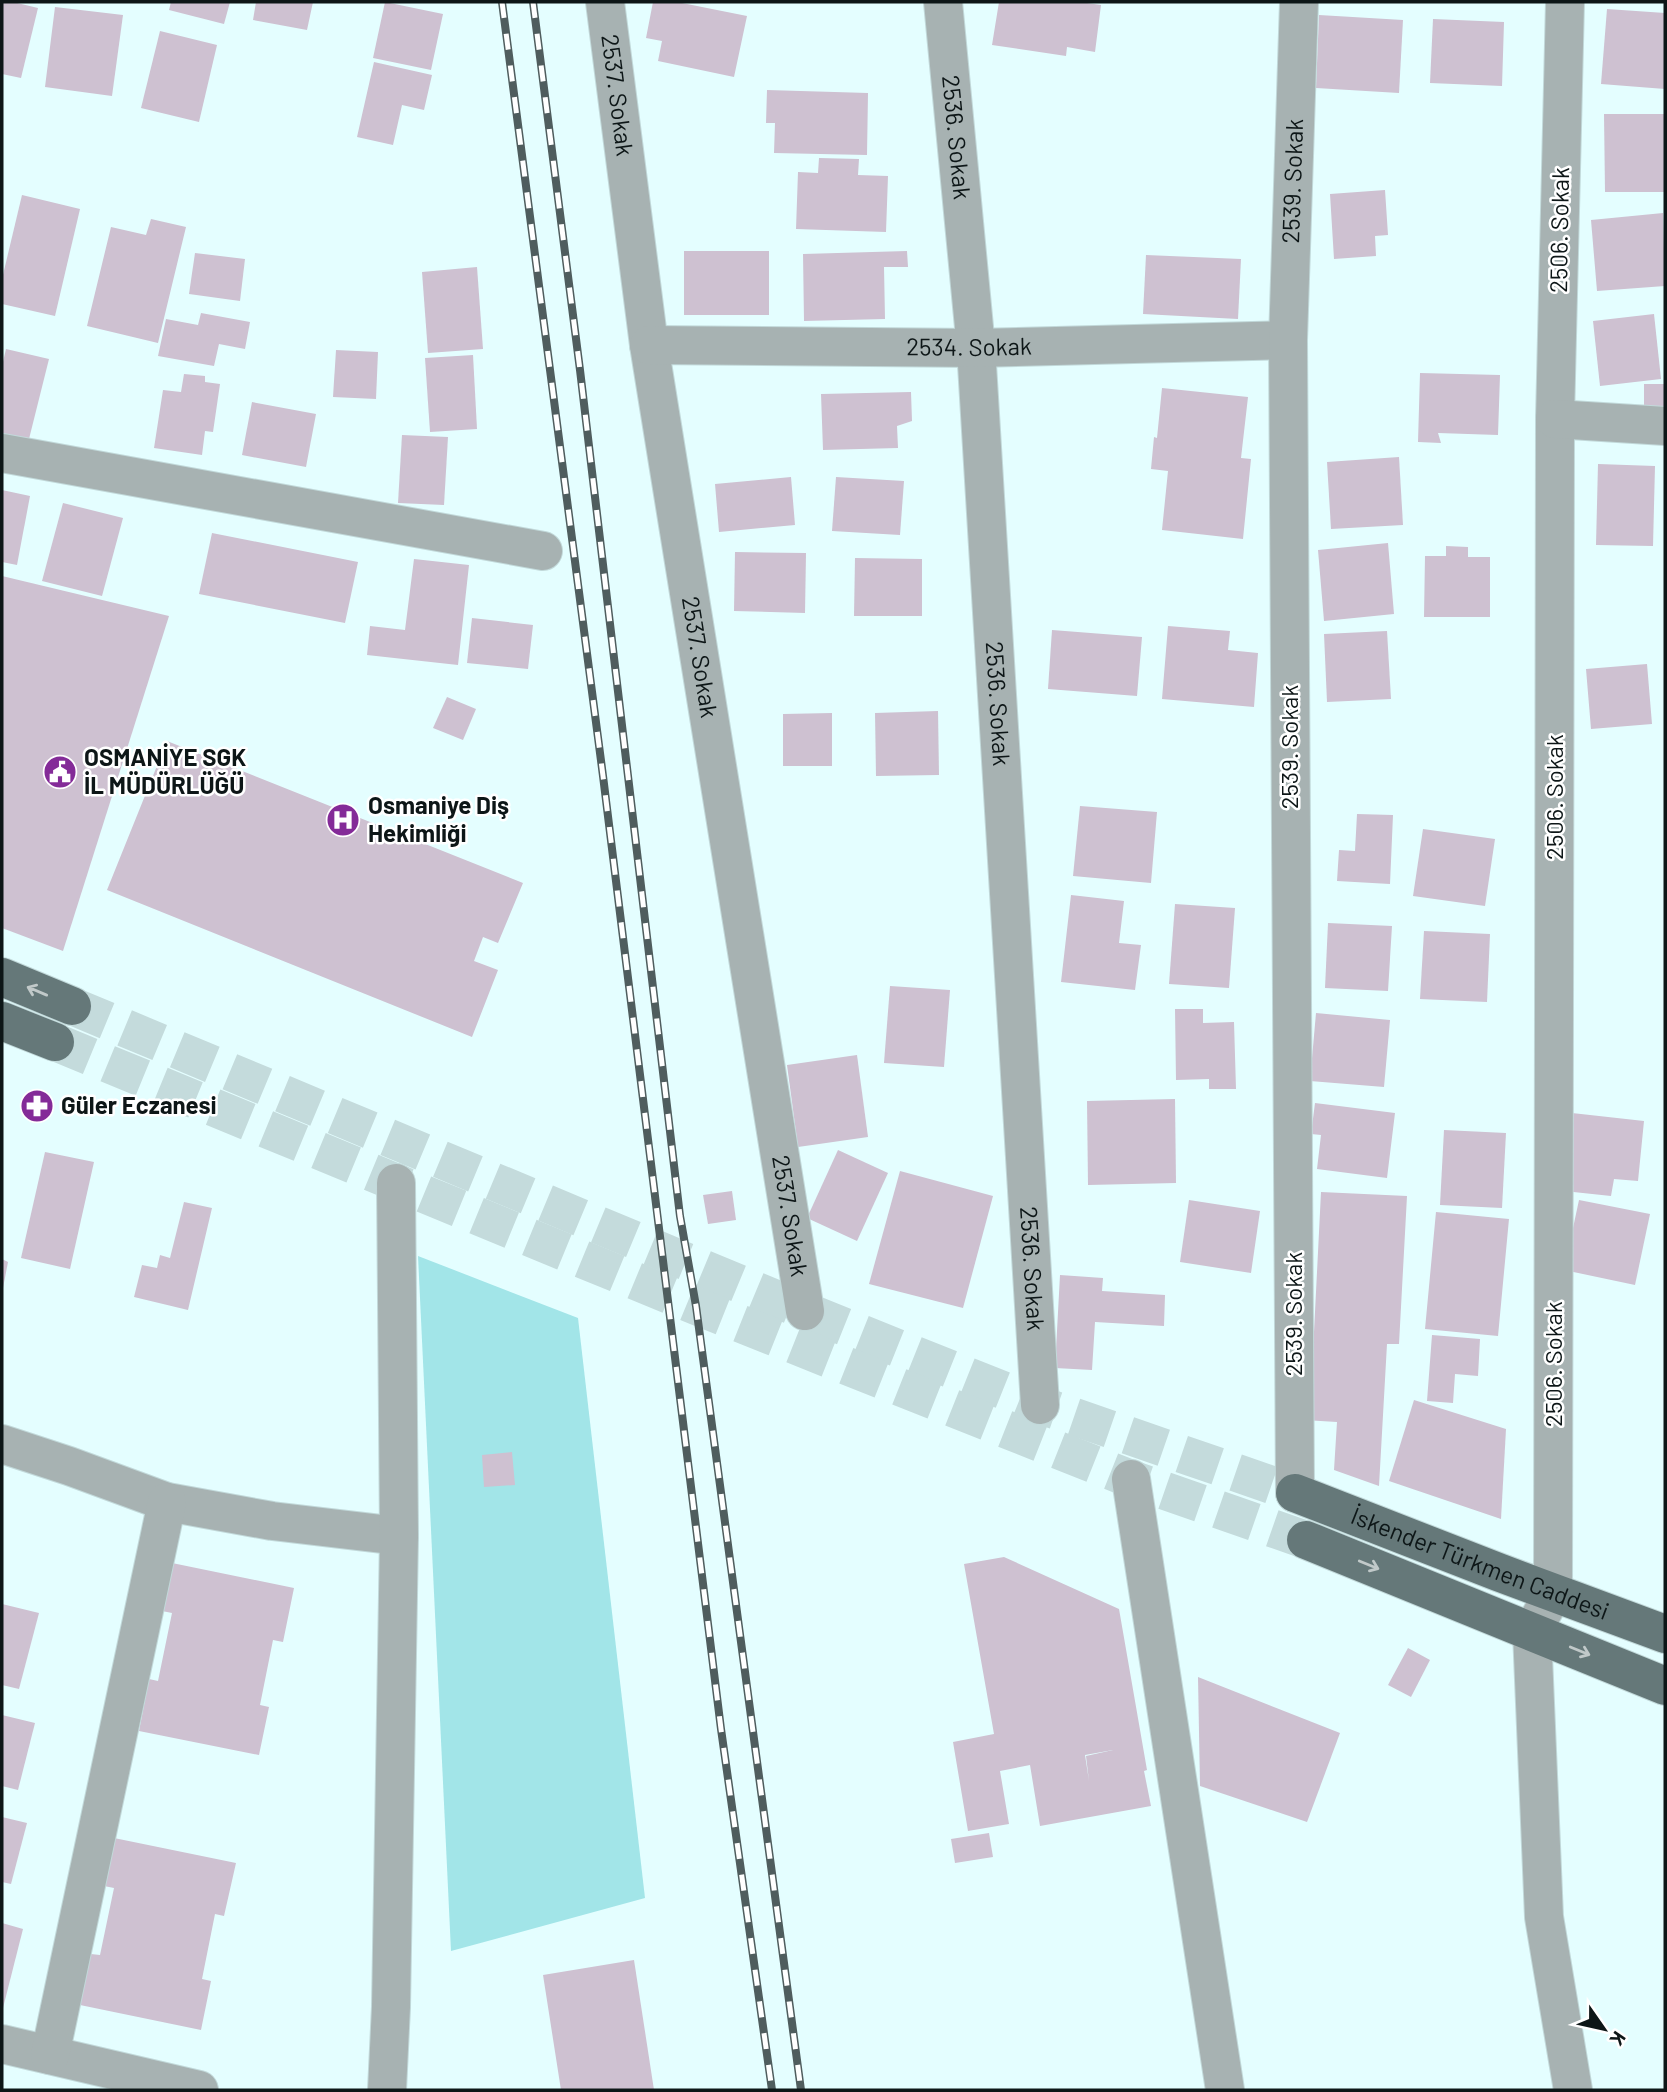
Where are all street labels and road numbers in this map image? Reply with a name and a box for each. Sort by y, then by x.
street label: 2537. Sokak [596,32,641,158]
street label: 2536. Sokak [937,74,978,201]
street label: 2539. Sokak [1275,118,1308,244]
street label: 2506. Sokak [1543,167,1574,293]
street label: 2534. Sokak [906,331,1032,361]
street label: 2537. Sokak [677,594,725,720]
street label: 2536. Sokak [981,641,1017,767]
street label: 2539. Sokak [1274,685,1303,809]
street label: 2506. Sokak [1539,734,1568,860]
street label: 2537. Sokak [767,1153,815,1278]
street label: 2536. Sokak [1015,1206,1051,1332]
street label: 2539. Sokak [1278,1252,1307,1376]
street label: 2506. Sokak [1538,1301,1567,1427]
street label: İskender Türkmen Caddesi [1347,1500,1613,1625]

